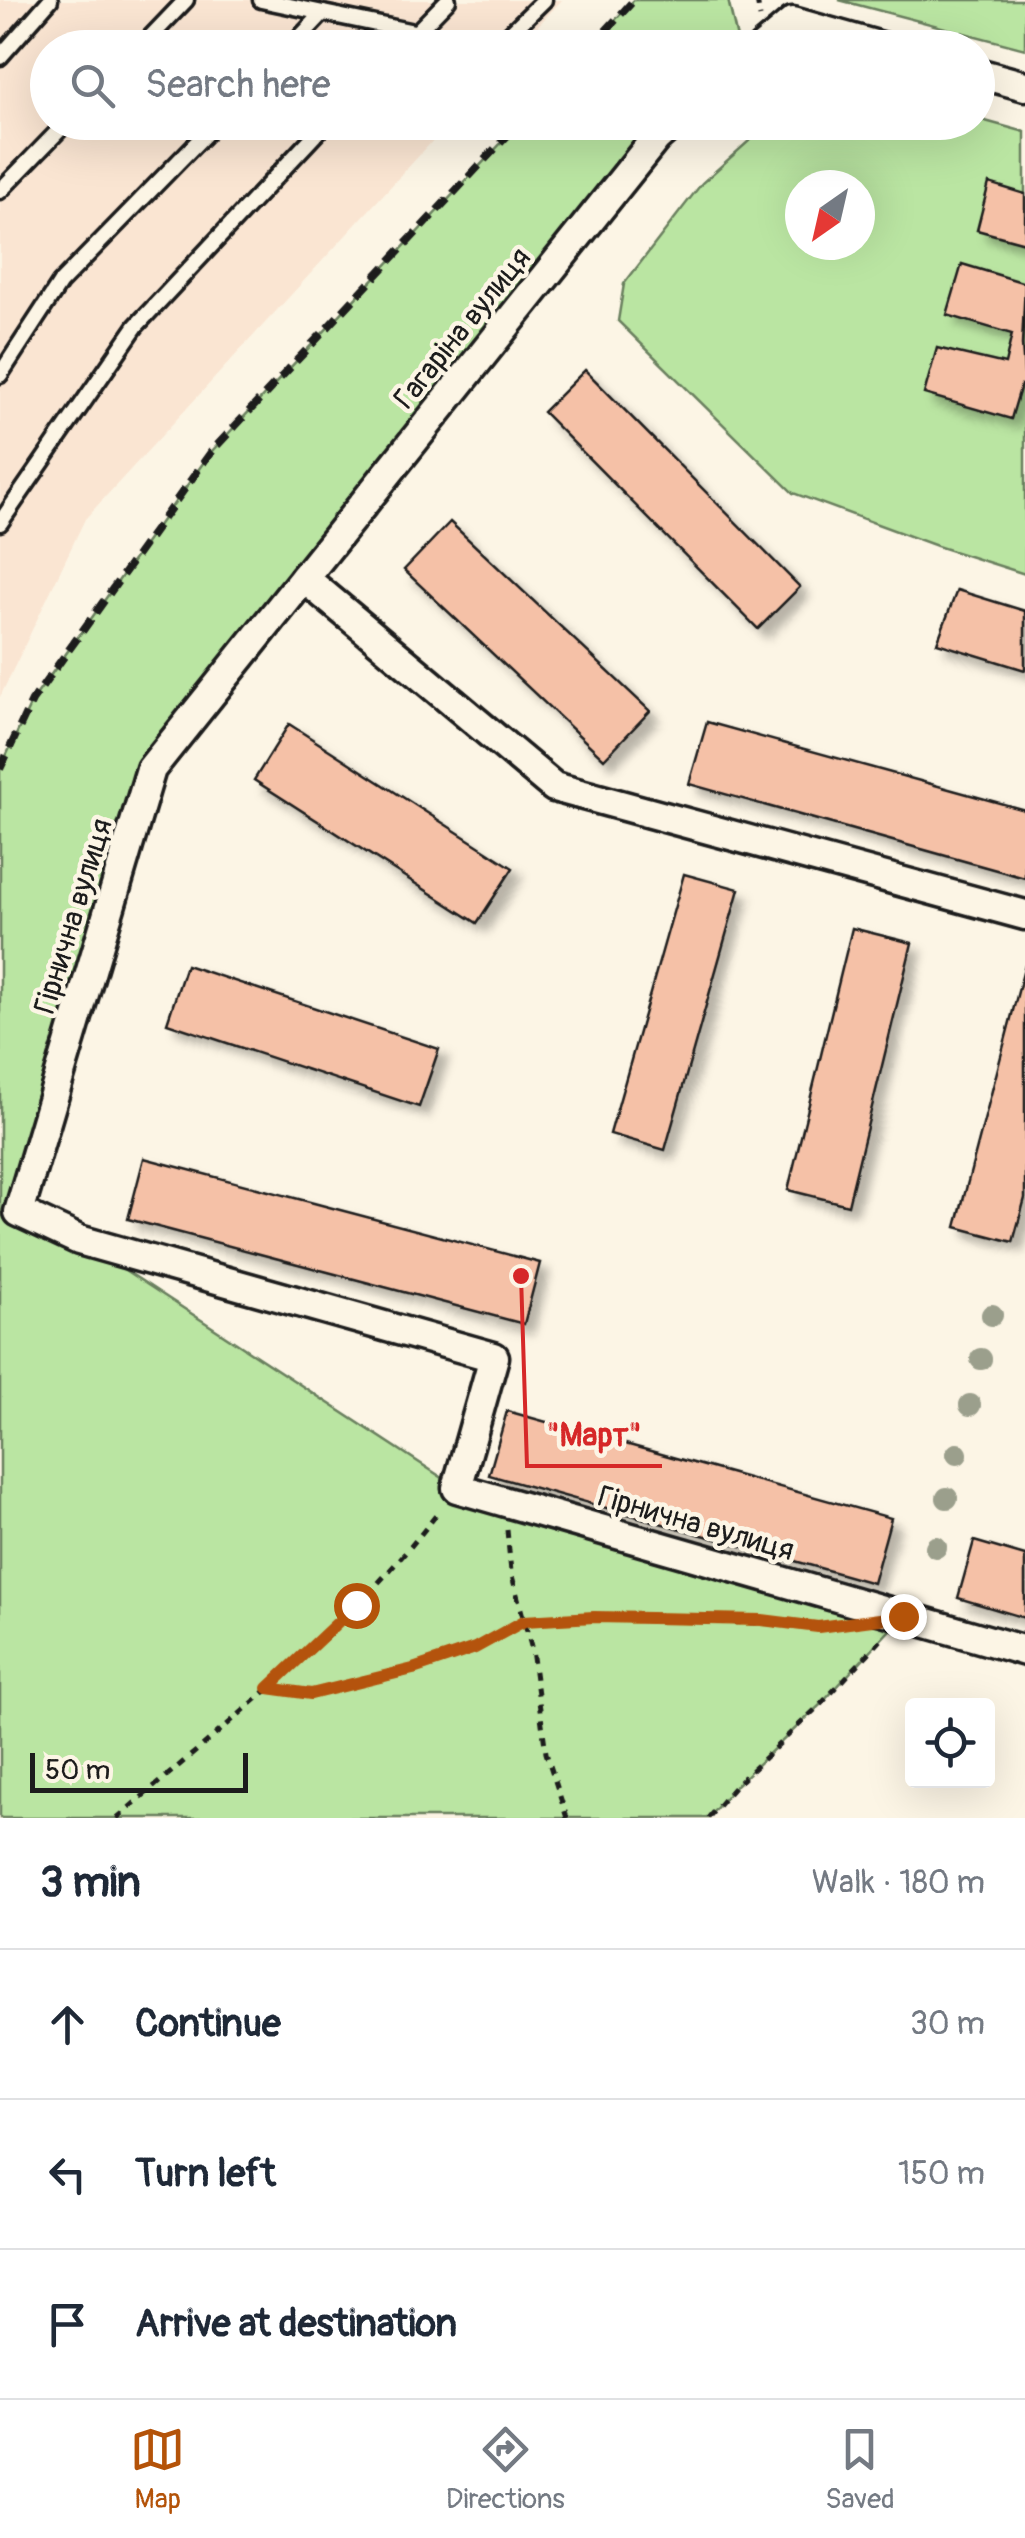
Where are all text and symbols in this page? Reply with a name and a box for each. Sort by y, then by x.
search box [30,30,995,140]
icon: search [65,58,120,113]
text: Search here [145,61,331,109]
north arrow [785,170,875,260]
street label: Гагаріна вулиця [386,240,539,417]
street label: Гірнична вулиця [26,814,121,1018]
callout: "Март" [527,1404,662,1466]
text: "Март" [546,1416,642,1456]
street label: Гірнична вулиця [593,1478,798,1569]
route start [334,1583,380,1629]
route end [881,1594,927,1640]
map controls [905,1698,995,1788]
button: locate [905,1698,995,1788]
scale bar [30,1748,248,1792]
text: 50 m [45,1753,110,1788]
text: 3 min [40,1857,141,1909]
text: Walk · 180 m [812,1863,985,1903]
icon: ahead [40,1997,95,2052]
text: Continue [135,2000,281,2048]
text: 30 m [910,2004,985,2044]
icon: left [40,2147,95,2202]
text: Turn left [135,2150,276,2198]
text: 150 m [898,2154,985,2194]
icon: arrive [40,2297,95,2352]
text: Arrive at destination [135,2300,457,2348]
tab: Map [130,2422,185,2517]
tab: Directions [446,2422,565,2517]
tab: Saved [825,2422,895,2517]

